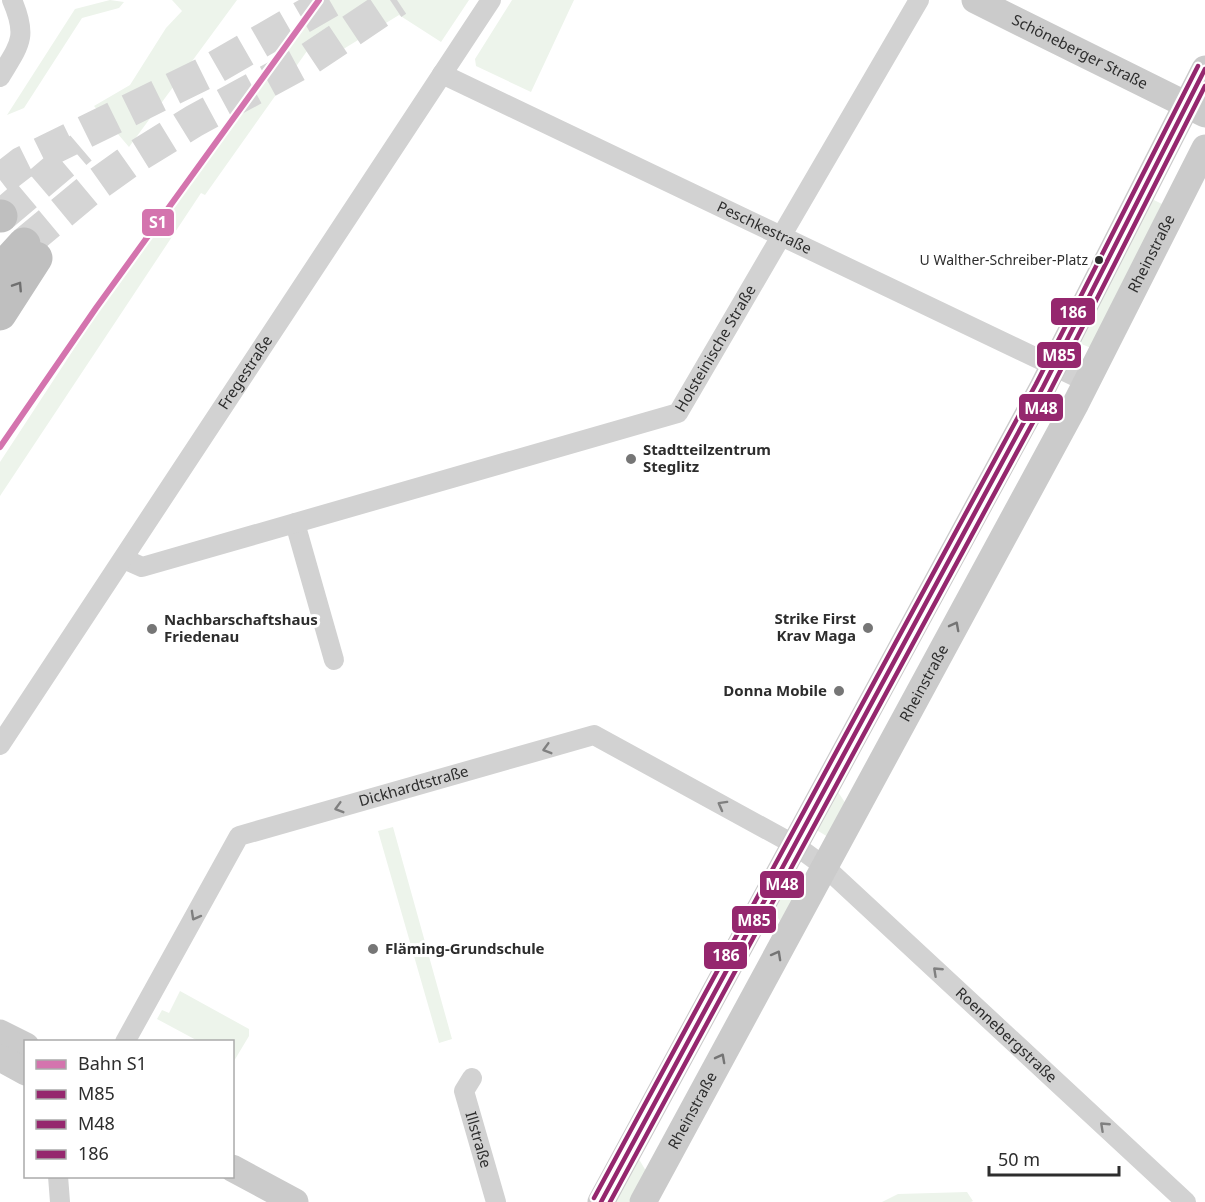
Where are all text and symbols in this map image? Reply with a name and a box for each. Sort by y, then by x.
street label: Schöneberger Straße [1009,9,1151,93]
street label: Peschkestraße [714,196,815,258]
line badge: S1 [141,208,175,237]
text: S1 [149,211,167,233]
street label: Rheinstraße [1122,211,1179,296]
place label: U Walther-Schreiber-Platz [920,250,1088,269]
marker: U Walther-Schreiber-Platz [1093,254,1105,266]
street label: Holsteinische Straße [670,281,760,415]
one-way arrow [11,282,22,293]
line badge: 186 [1050,297,1096,326]
text: 186 [1059,301,1087,323]
street label: Fregestraße [213,331,276,413]
line badge: M85 [1036,341,1082,369]
text: M85 [1042,344,1076,366]
line badge: M48 [1018,393,1064,422]
text: M48 [1024,397,1058,419]
place label: Stadtteilzentrum Steglitz [643,439,771,476]
marker: Stadtteilzentrum Steglitz [624,452,638,466]
place label: Strike First Krav Maga [774,608,856,645]
place label: Nachbarschaftshaus Friedenau [164,609,318,646]
marker: Strike First Krav Maga [861,621,875,635]
marker: Nachbarschaftshaus Friedenau [145,622,159,636]
one-way arrow [948,622,959,632]
street label: Rheinstraße [894,641,952,725]
place label: Donna Mobile [723,680,827,700]
marker: Donna Mobile [832,684,846,698]
one-way arrow [542,742,553,754]
street label: Dickhardtstraße [356,760,471,810]
one-way arrow [334,800,344,813]
one-way arrow [718,801,728,812]
line badge: M48 [759,870,805,899]
text: M48 [765,873,799,895]
line badge: M85 [731,905,777,934]
text: M85 [737,909,771,931]
one-way arrow [191,910,202,920]
place label: Fläming-Grundschule [385,938,545,958]
line badge: 186 [703,941,748,970]
marker: Fläming-Grundschule [366,942,380,956]
text: 186 [712,944,740,966]
one-way arrow [770,951,781,961]
one-way arrow [933,967,944,978]
street label: Roennebergstraße [952,982,1062,1087]
legend [24,1040,234,1178]
text: Bahn S1 [78,1051,147,1075]
one-way arrow [714,1054,725,1064]
street label: Rheinstraße [663,1068,721,1152]
text: M85 [78,1081,115,1105]
street label: Illstraße [461,1109,497,1170]
text: M48 [78,1111,115,1135]
one-way arrow [1100,1122,1110,1133]
scale bar [989,1139,1120,1177]
text: 186 [78,1141,109,1165]
text: 50 m [998,1147,1040,1171]

